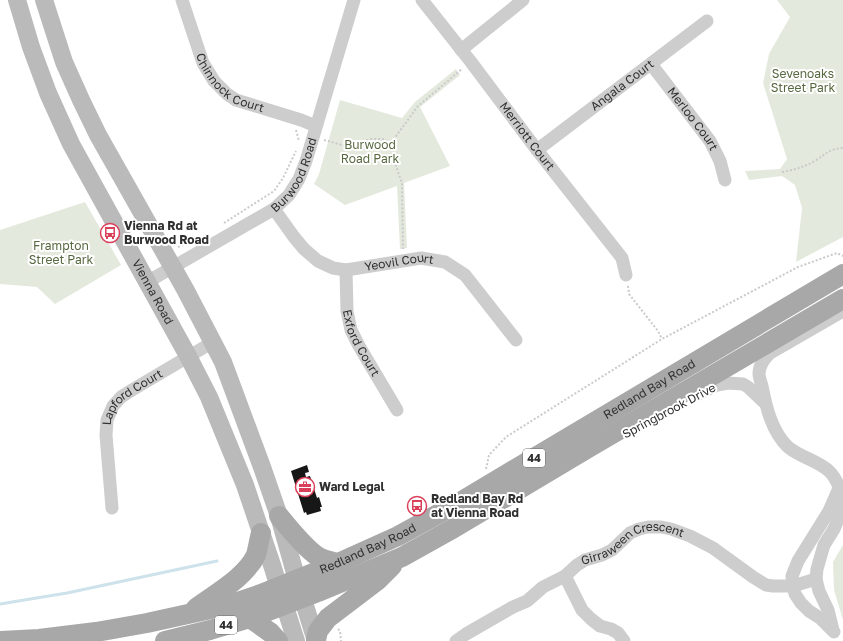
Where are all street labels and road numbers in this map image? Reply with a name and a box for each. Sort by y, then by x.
street label: Chinnock Court [193,51,266,115]
street label: Angala Court [587,56,657,114]
street label: Merloo Court [664,84,722,153]
street label: Merriott Court [497,99,558,173]
street label: Burwood Road [267,136,320,215]
street label: Yeovil Court [363,250,435,274]
street label: Vienna Road [129,256,177,327]
street label: Exford Court [340,308,383,379]
street label: Redland Bay Road [600,356,698,422]
street label: Lapford Court [99,366,165,426]
street label: Springbrook Drive [620,380,718,441]
road number: 44 [523,449,545,467]
street label: Girraween Crescent [579,519,687,568]
street label: Redland Bay Road [317,520,418,577]
road number: 44 [215,616,237,634]

